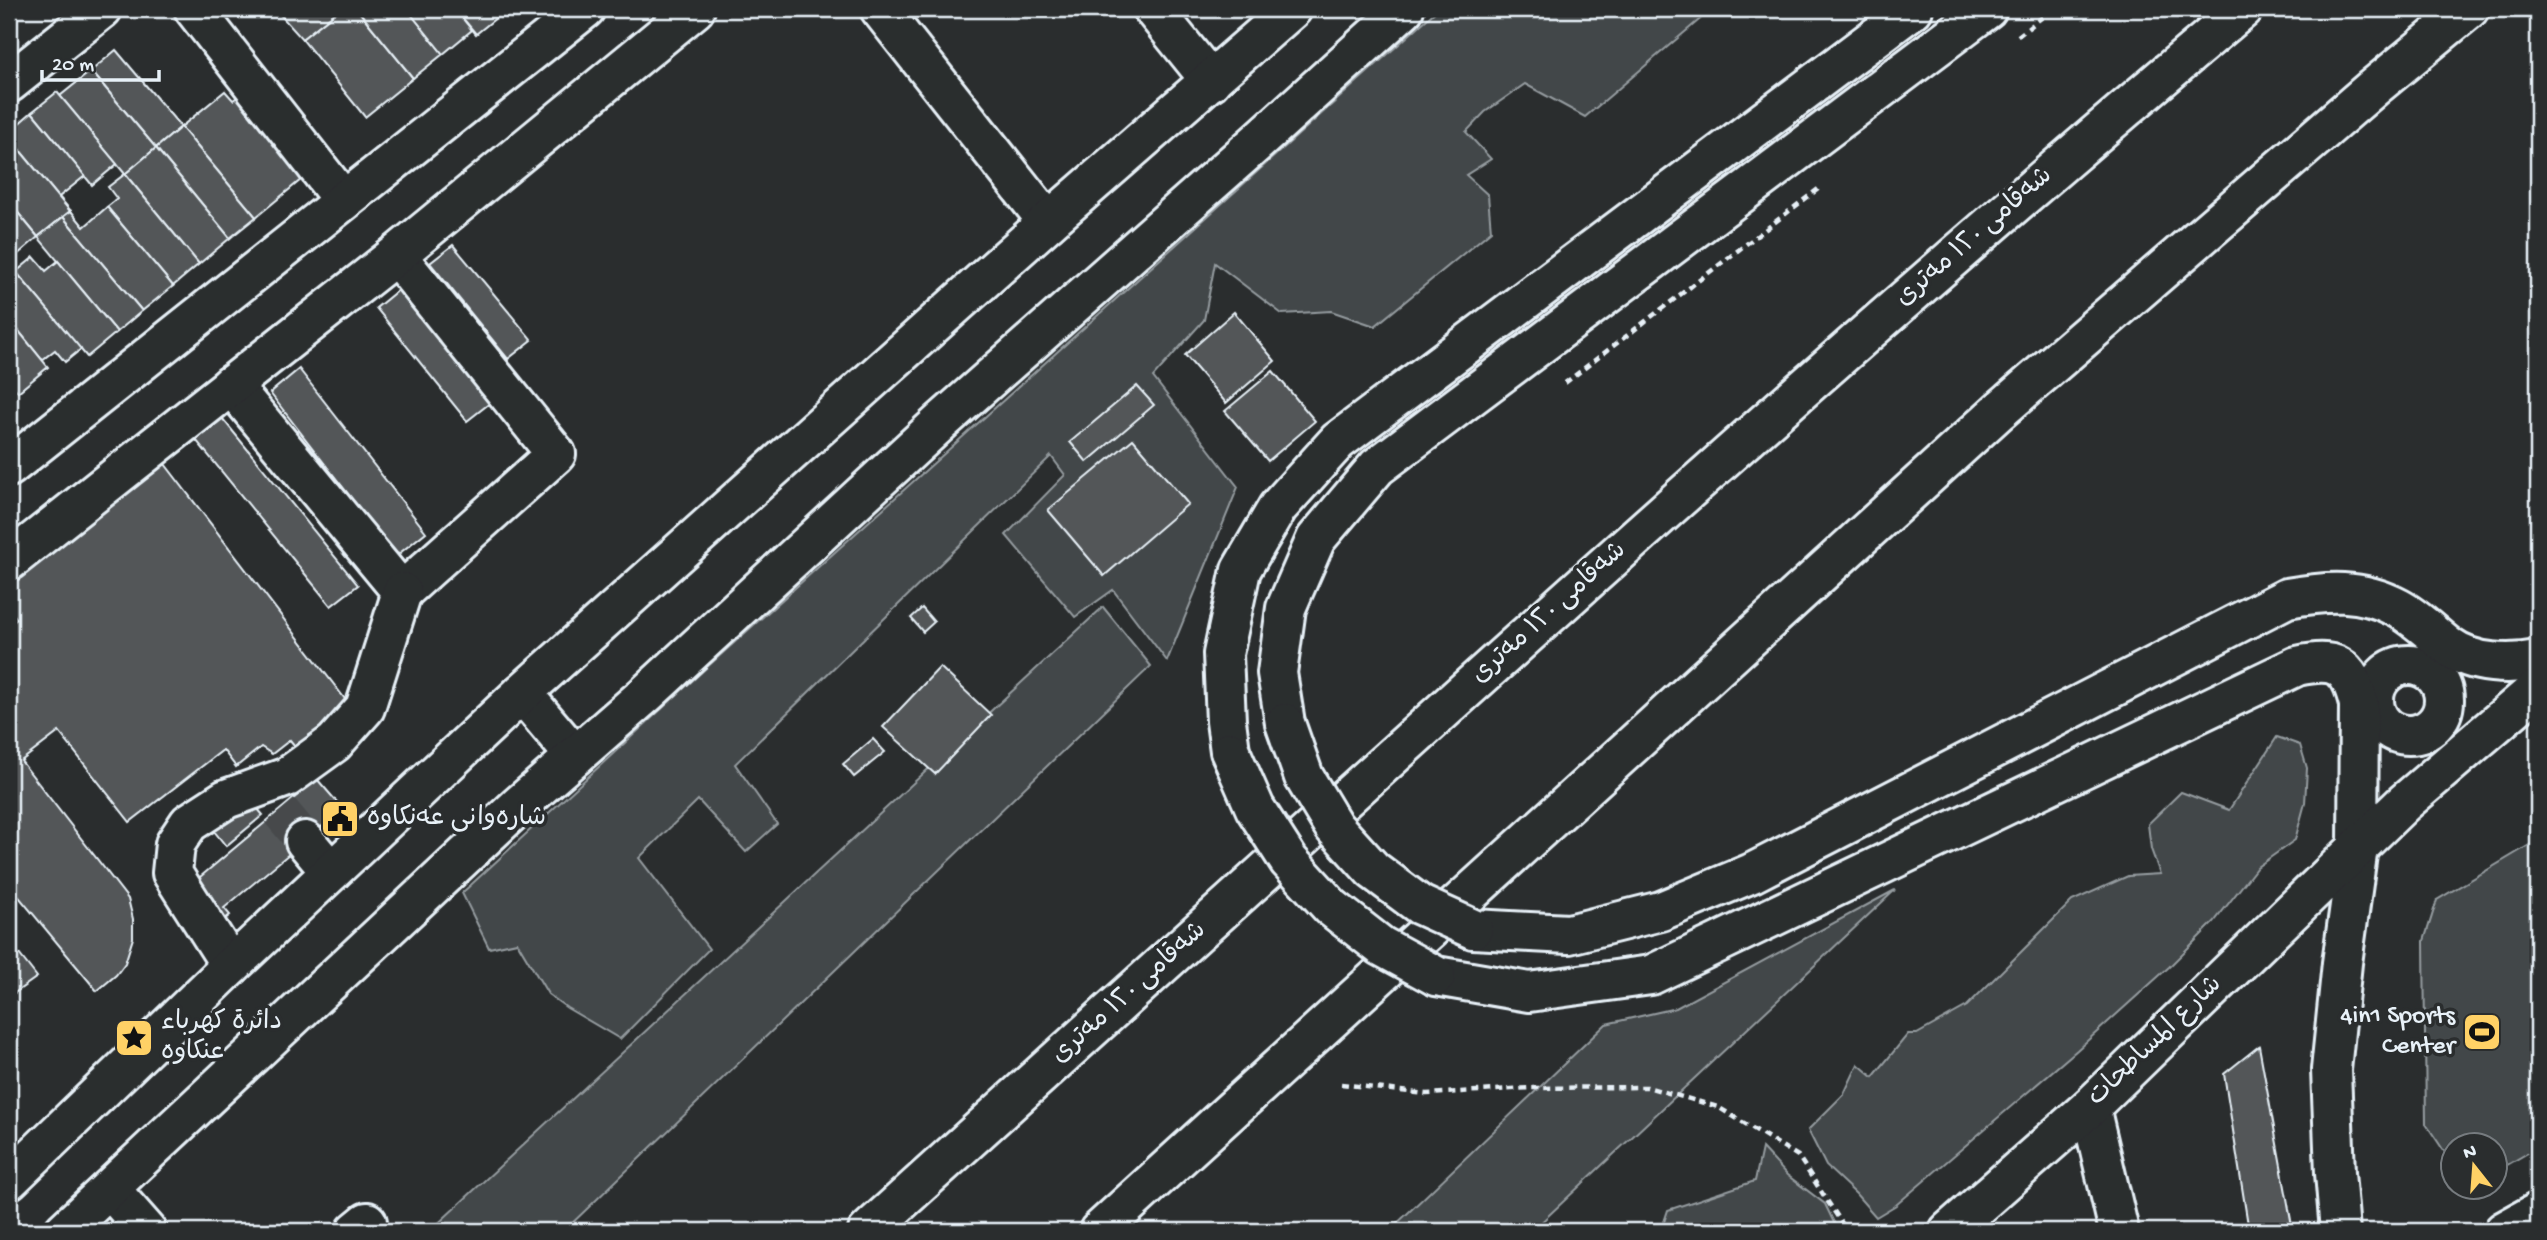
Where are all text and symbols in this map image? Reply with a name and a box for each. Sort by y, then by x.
scale bar [42,38,159,82]
text: 20 m [52,54,94,79]
street label: شەقامی ١٢٠ مەتری [1890,161,2060,315]
street label: شەقامی ١٢٠ مەتری [1466,536,1634,692]
public building icon: شارەوانی عەنکاوە [319,798,361,840]
place label: شارەوانی عەنکاوە [367,804,546,835]
street label: شەقامی ١٢٠ مەتری [1046,916,1214,1072]
street label: شارع المساطحات [2082,970,2230,1114]
place label: 4in1 Sports Center [2340,1002,2458,1063]
place label: دائرة كهرباء عنكاوه [161,1008,282,1069]
sports icon: 4in1 Sports Center [2461,1011,2503,1053]
place icon: دائرة كهرباء عنكاوه [113,1017,155,1059]
north arrow [2438,1132,2508,1202]
text: N [2461,1140,2479,1166]

